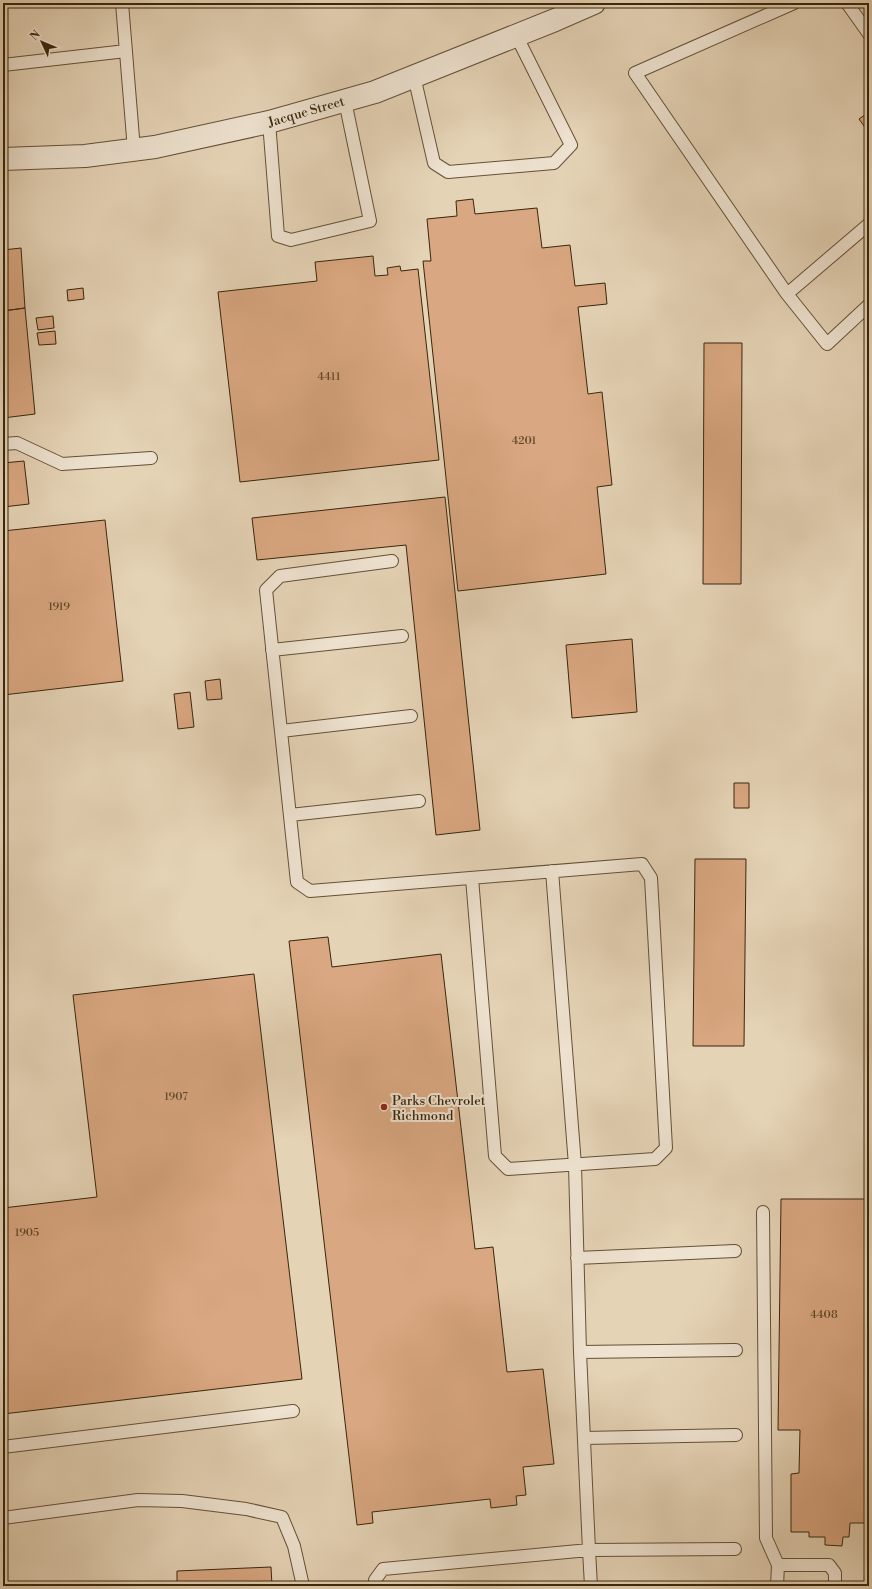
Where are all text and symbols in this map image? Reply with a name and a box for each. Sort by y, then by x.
north arrow [22,22,62,62]
text: N [27,28,44,44]
street label: Jacque Street [265,93,347,131]
house number: 4411 [317,370,341,384]
house number: 4201 [512,434,537,448]
house number: 1919 [48,600,70,614]
house number: 1907 [164,1090,188,1104]
place label: Parks Chevrolet Richmond [392,1093,486,1124]
marker: Parks Chevrolet Richmond [379,1102,389,1112]
house number: 1905 [15,1226,39,1240]
house number: 4408 [810,1308,838,1322]

